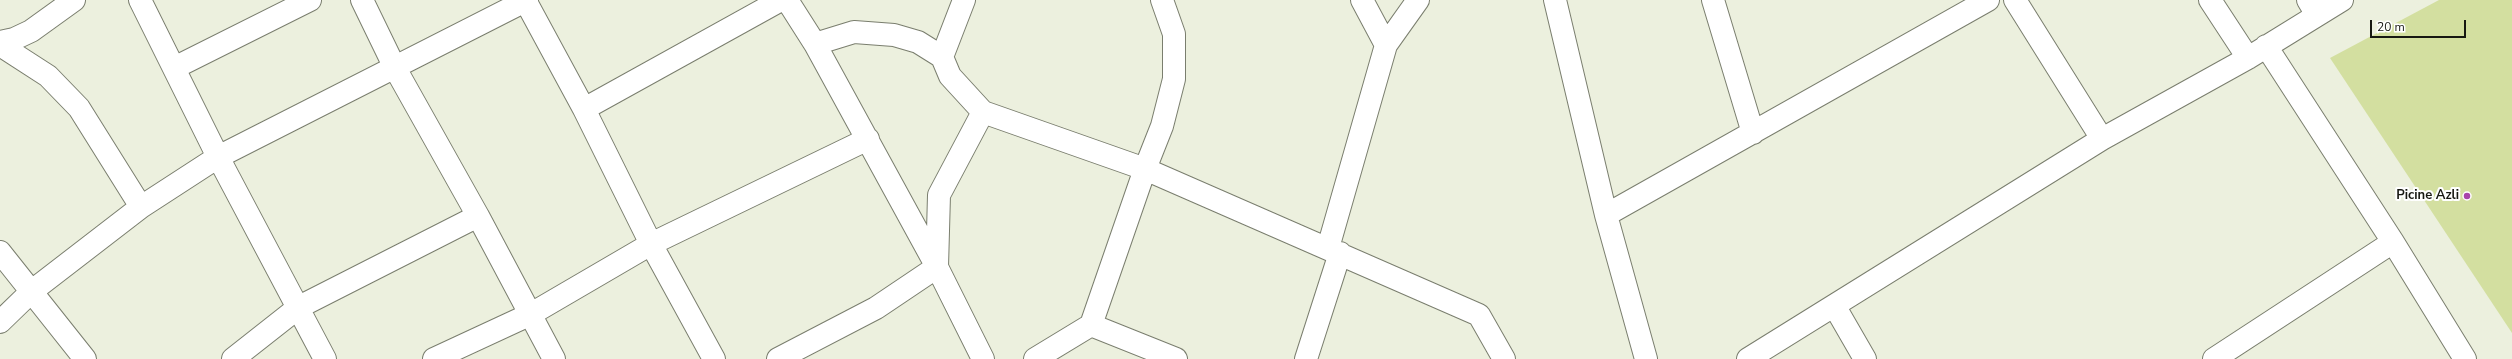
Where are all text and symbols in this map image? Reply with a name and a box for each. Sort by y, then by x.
scale bar [2372,12,2468,38]
text: 20 m [2377,19,2405,35]
place label: Picine Azli [2396,188,2459,204]
marker: Picine Azli [2462,191,2472,201]

